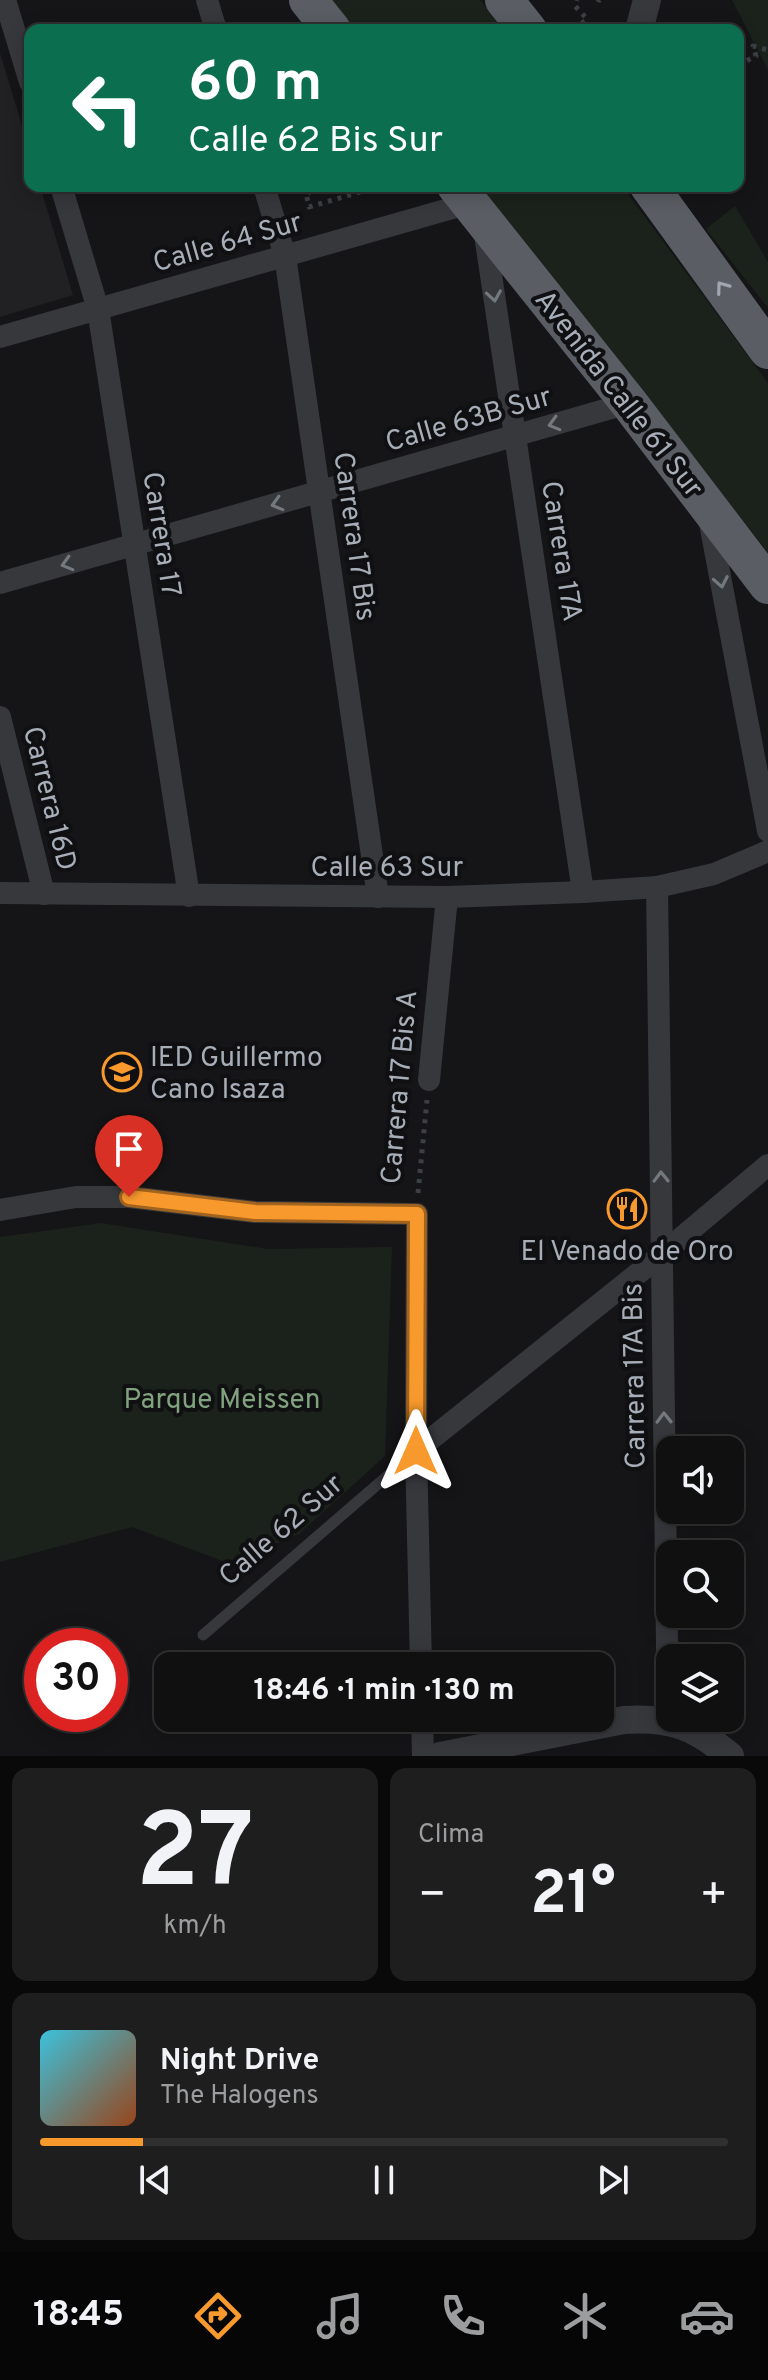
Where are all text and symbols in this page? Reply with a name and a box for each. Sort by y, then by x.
text: 60 m [188,50,322,120]
icon: left [56,56,160,160]
text: Calle 62 Bis Sur [188,119,443,165]
street label: Calle 64 Sur [149,205,307,282]
one-way arrow [717,281,732,296]
street label: Avenida Calle 61 Sur [525,284,710,506]
one-way arrow [485,289,502,303]
street label: Calle 63B Sur [382,380,556,462]
one-way arrow [547,415,561,432]
street label: Carrera 17 Bis [323,450,383,623]
street label: Carrera 17 [132,469,188,600]
street label: Carrera 17A [531,479,589,624]
one-way arrow [270,494,284,511]
one-way arrow [61,555,75,571]
one-way arrow [712,575,729,588]
street label: Carrera 16D [13,723,83,875]
street label: Calle 63 Sur [311,851,464,887]
street label: Carrera 17 Bis A [375,989,427,1186]
place label: IED Guillermo Cano Isaza [150,1041,323,1109]
school or university icon: IED Guillermo Cano Isaza [101,1051,143,1093]
pin [95,1115,163,1197]
icon: arrive [107,1127,151,1171]
one-way arrow [652,1170,669,1183]
restaurant icon: El Venado de Oro [606,1188,648,1230]
place label: El Venado de Oro [520,1235,734,1271]
street label: Carrera 17A Bis [616,1283,656,1469]
park label: Parque Meissen [123,1383,321,1419]
position arrow [374,1409,458,1493]
one-way arrow [655,1411,672,1424]
map controls [656,1436,744,1732]
button: sound [656,1436,744,1524]
street label: Calle 62 Sur [212,1467,352,1595]
button: search [656,1540,744,1628]
speed limit sign: 30 [24,1628,128,1732]
button: layers [656,1644,744,1732]
text: 18:46 · 1 min · 130 m [254,1673,514,1710]
text: 27 [136,1792,254,1924]
text: Clima [418,1819,484,1852]
text: 21° [530,1859,616,1935]
text: − [418,1869,446,1925]
text: + [700,1869,728,1925]
text: km/h [163,1910,227,1943]
text: Night Drive [160,2043,319,2080]
text: The Halogens [160,2080,319,2113]
icon: previous [133,2158,177,2202]
icon: pause [362,2158,406,2202]
icon: next [591,2158,635,2202]
icon: directions [190,2288,246,2344]
icon: music [312,2288,368,2344]
icon: phone [435,2288,491,2344]
icon: climate [557,2288,613,2344]
icon: car [679,2288,735,2344]
text: 18:45 [33,2293,124,2339]

